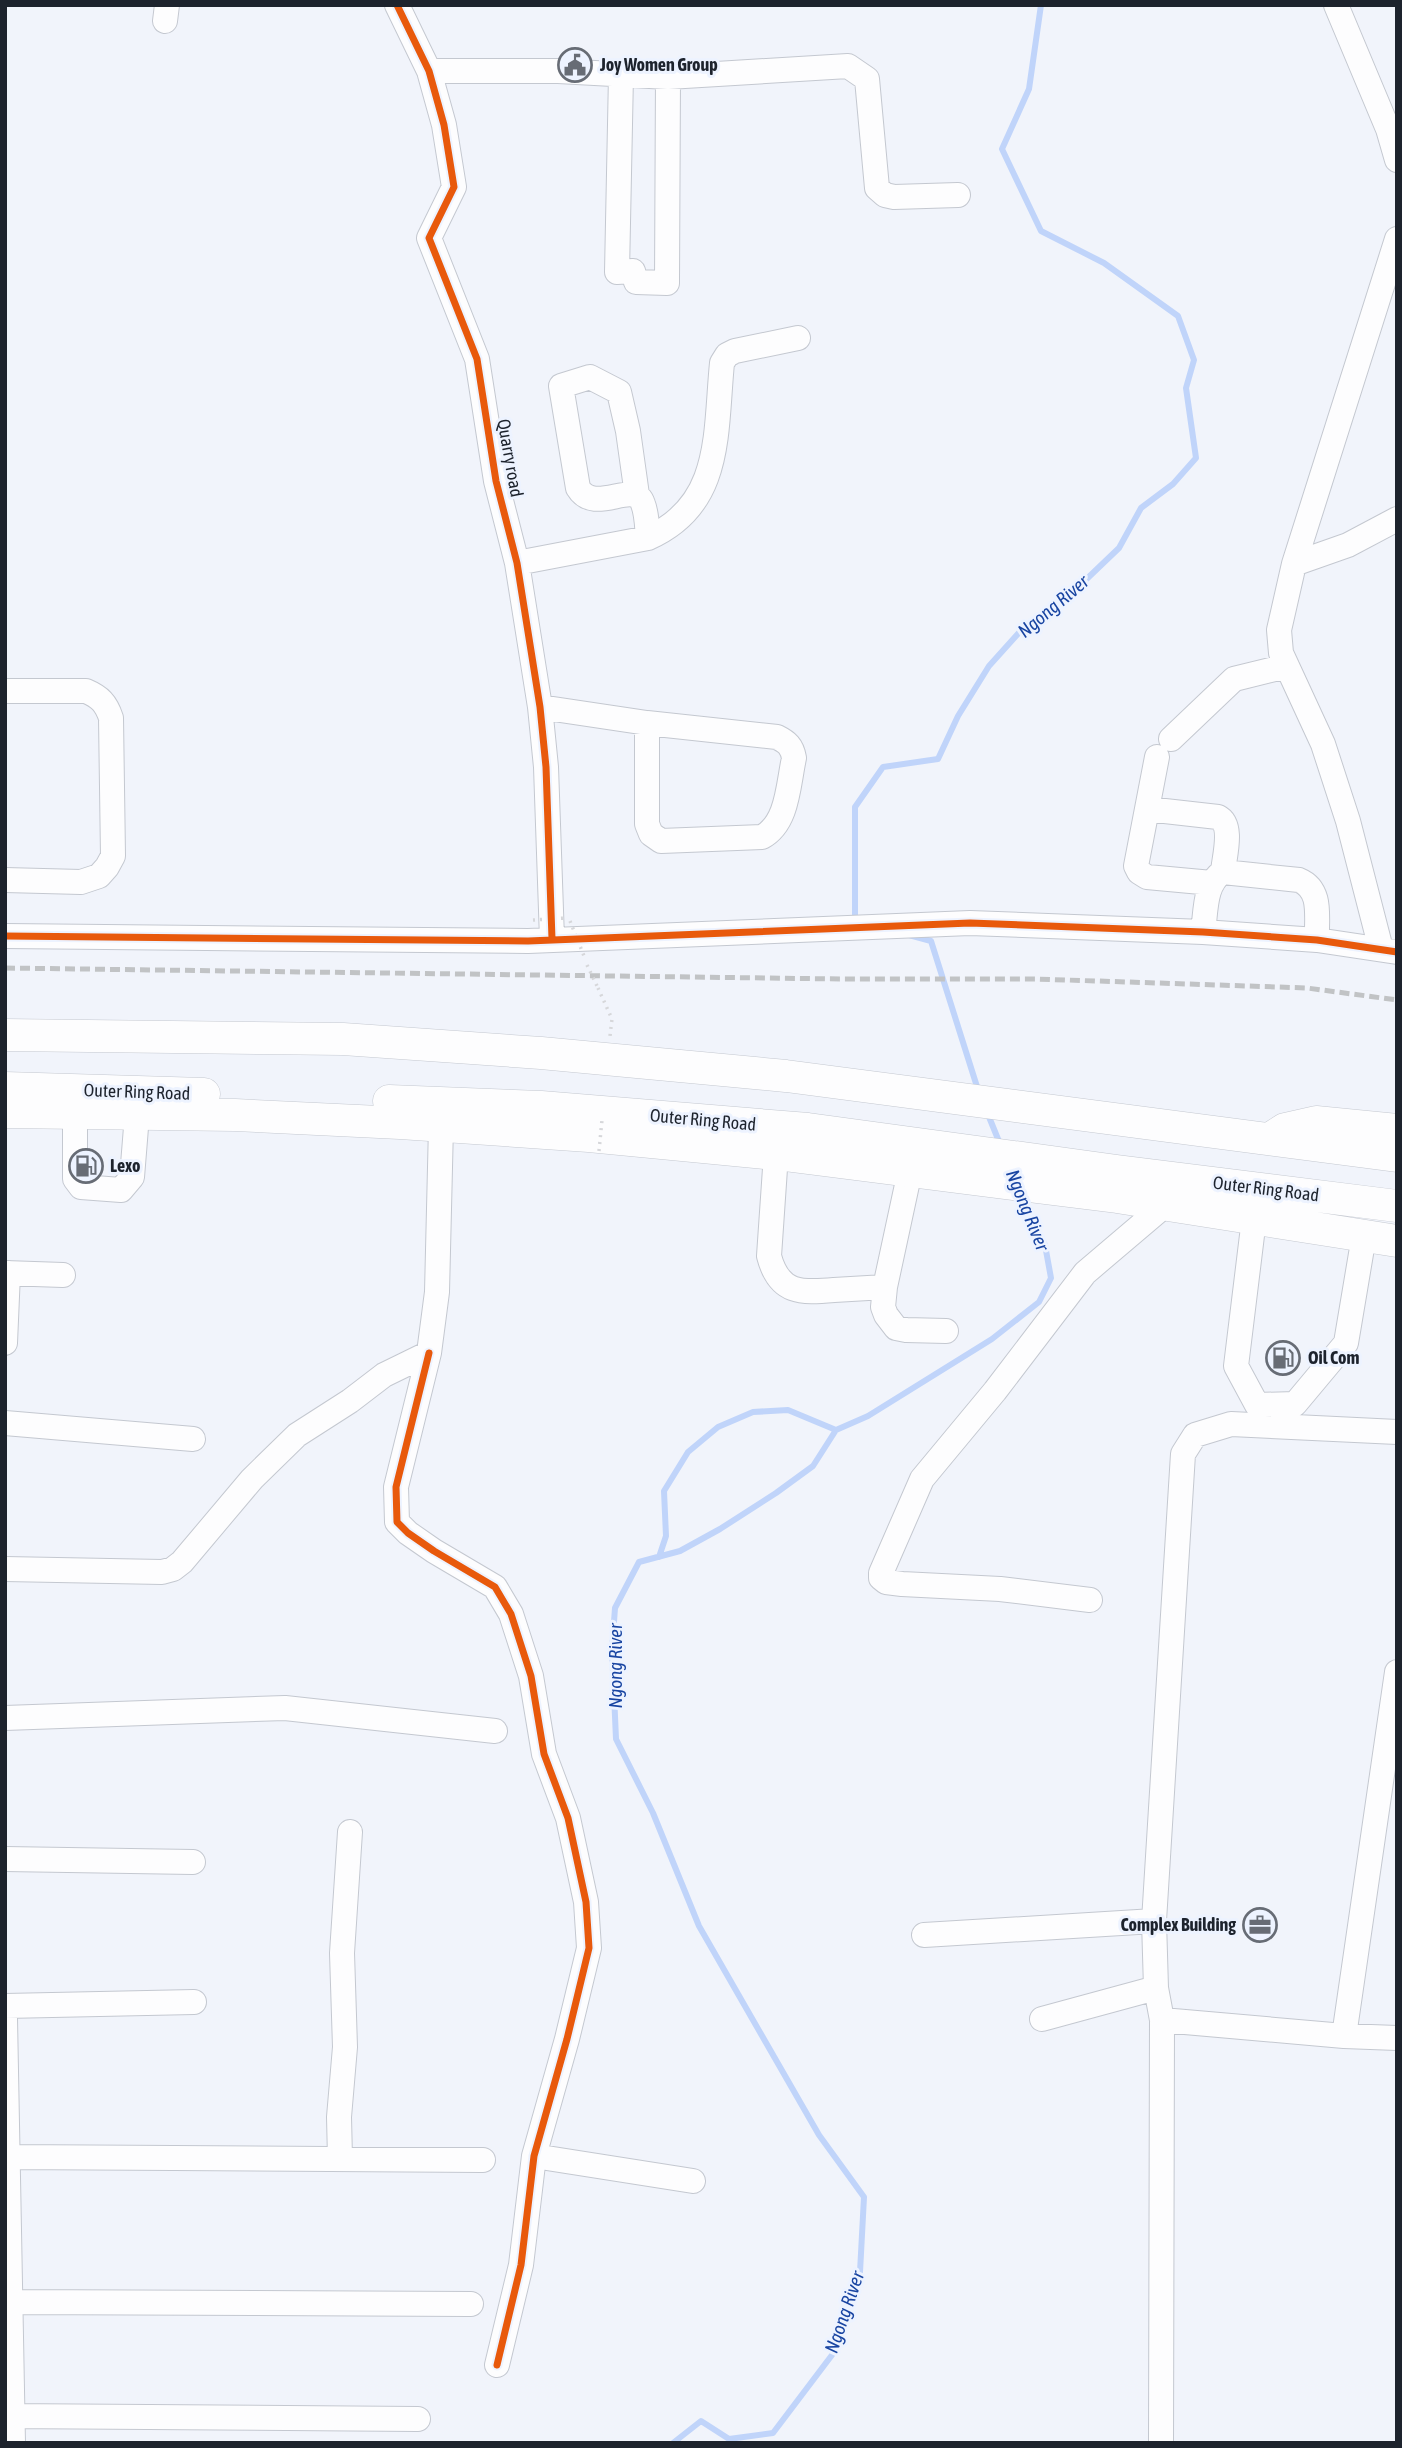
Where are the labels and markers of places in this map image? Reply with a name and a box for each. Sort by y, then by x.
public building icon: Joy Women Group [556,46,594,84]
place label: Joy Women Group [599,54,718,75]
fuel station icon: Lexo [67,1147,105,1185]
place label: Lexo [110,1155,141,1176]
fuel station icon: Oil Com [1264,1339,1302,1377]
place label: Oil Com [1308,1347,1359,1368]
office icon: Complex Building [1241,1906,1279,1944]
place label: Complex Building [1121,1914,1236,1935]

